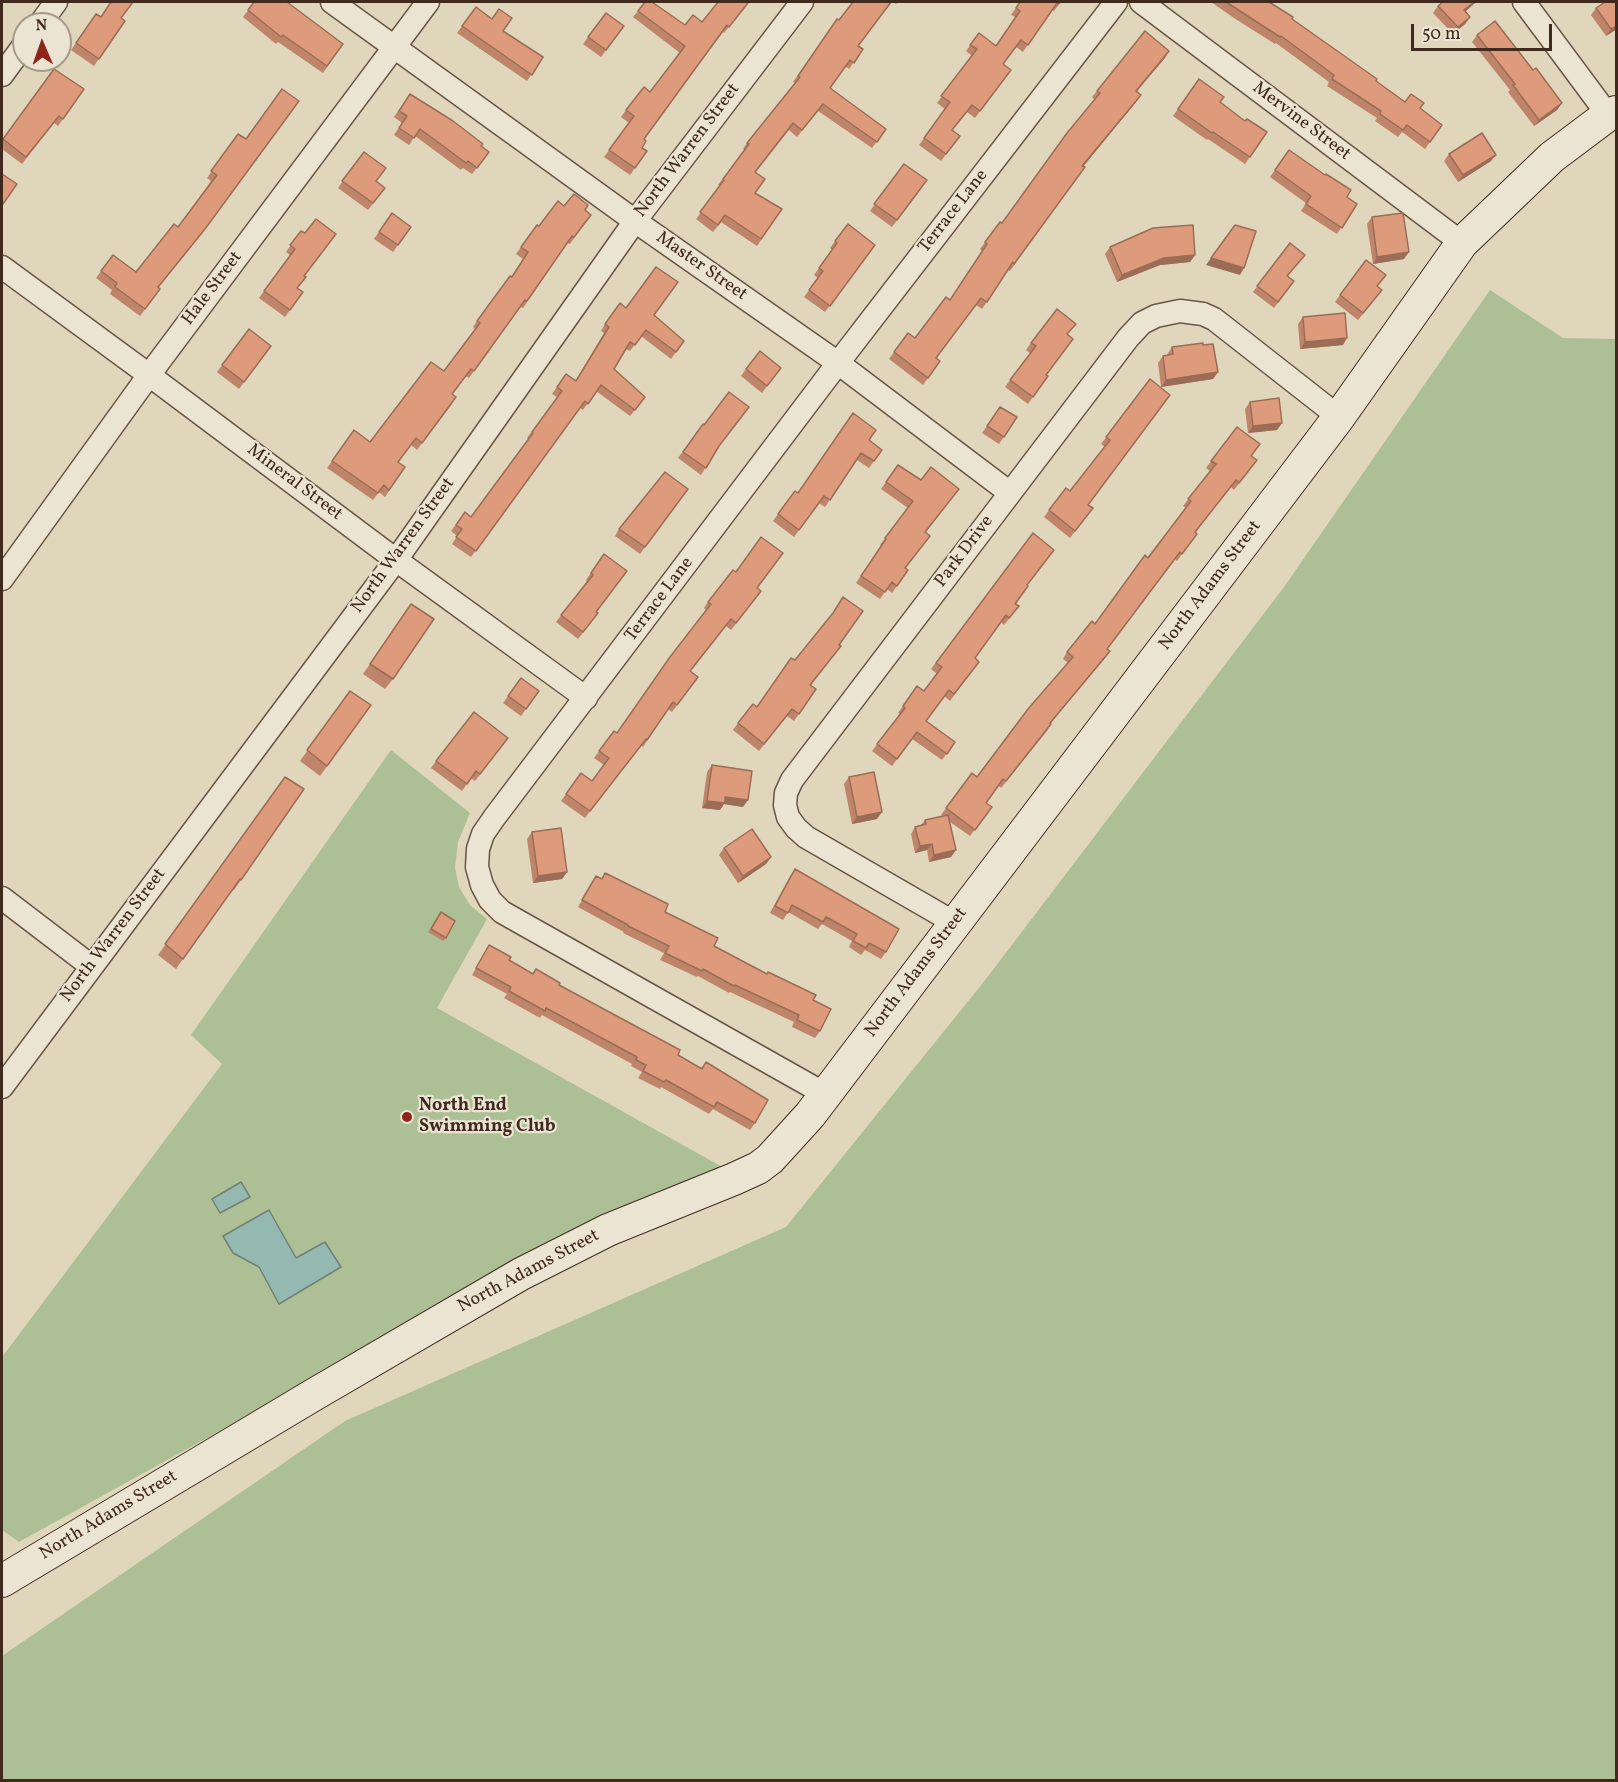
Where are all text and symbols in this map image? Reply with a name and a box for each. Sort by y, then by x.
north arrow [12,12,72,72]
scale bar [1414,12,1555,50]
text: N [35,15,48,37]
text: 50 m [1422,22,1461,47]
street label: Mervine Street [1248,78,1354,166]
street label: North Warren Street [631,80,745,222]
street label: Terrace Lane [915,166,993,258]
street label: Master Street [651,228,751,306]
street label: Hale Street [178,248,248,330]
street label: Mineral Street [242,440,346,526]
street label: North Warren Street [348,474,460,618]
street label: Park Drive [931,512,999,592]
street label: North Adams Street [1155,517,1267,655]
street label: Terrace Lane [621,553,699,647]
street label: North Warren Street [57,865,171,1007]
street label: North Adams Street [861,904,973,1042]
place label: North End Swimming Club [419,1096,556,1138]
marker: North End Swimming Club [400,1110,414,1124]
street label: North Adams Street [455,1226,603,1318]
street label: North Adams Street [36,1466,182,1566]

